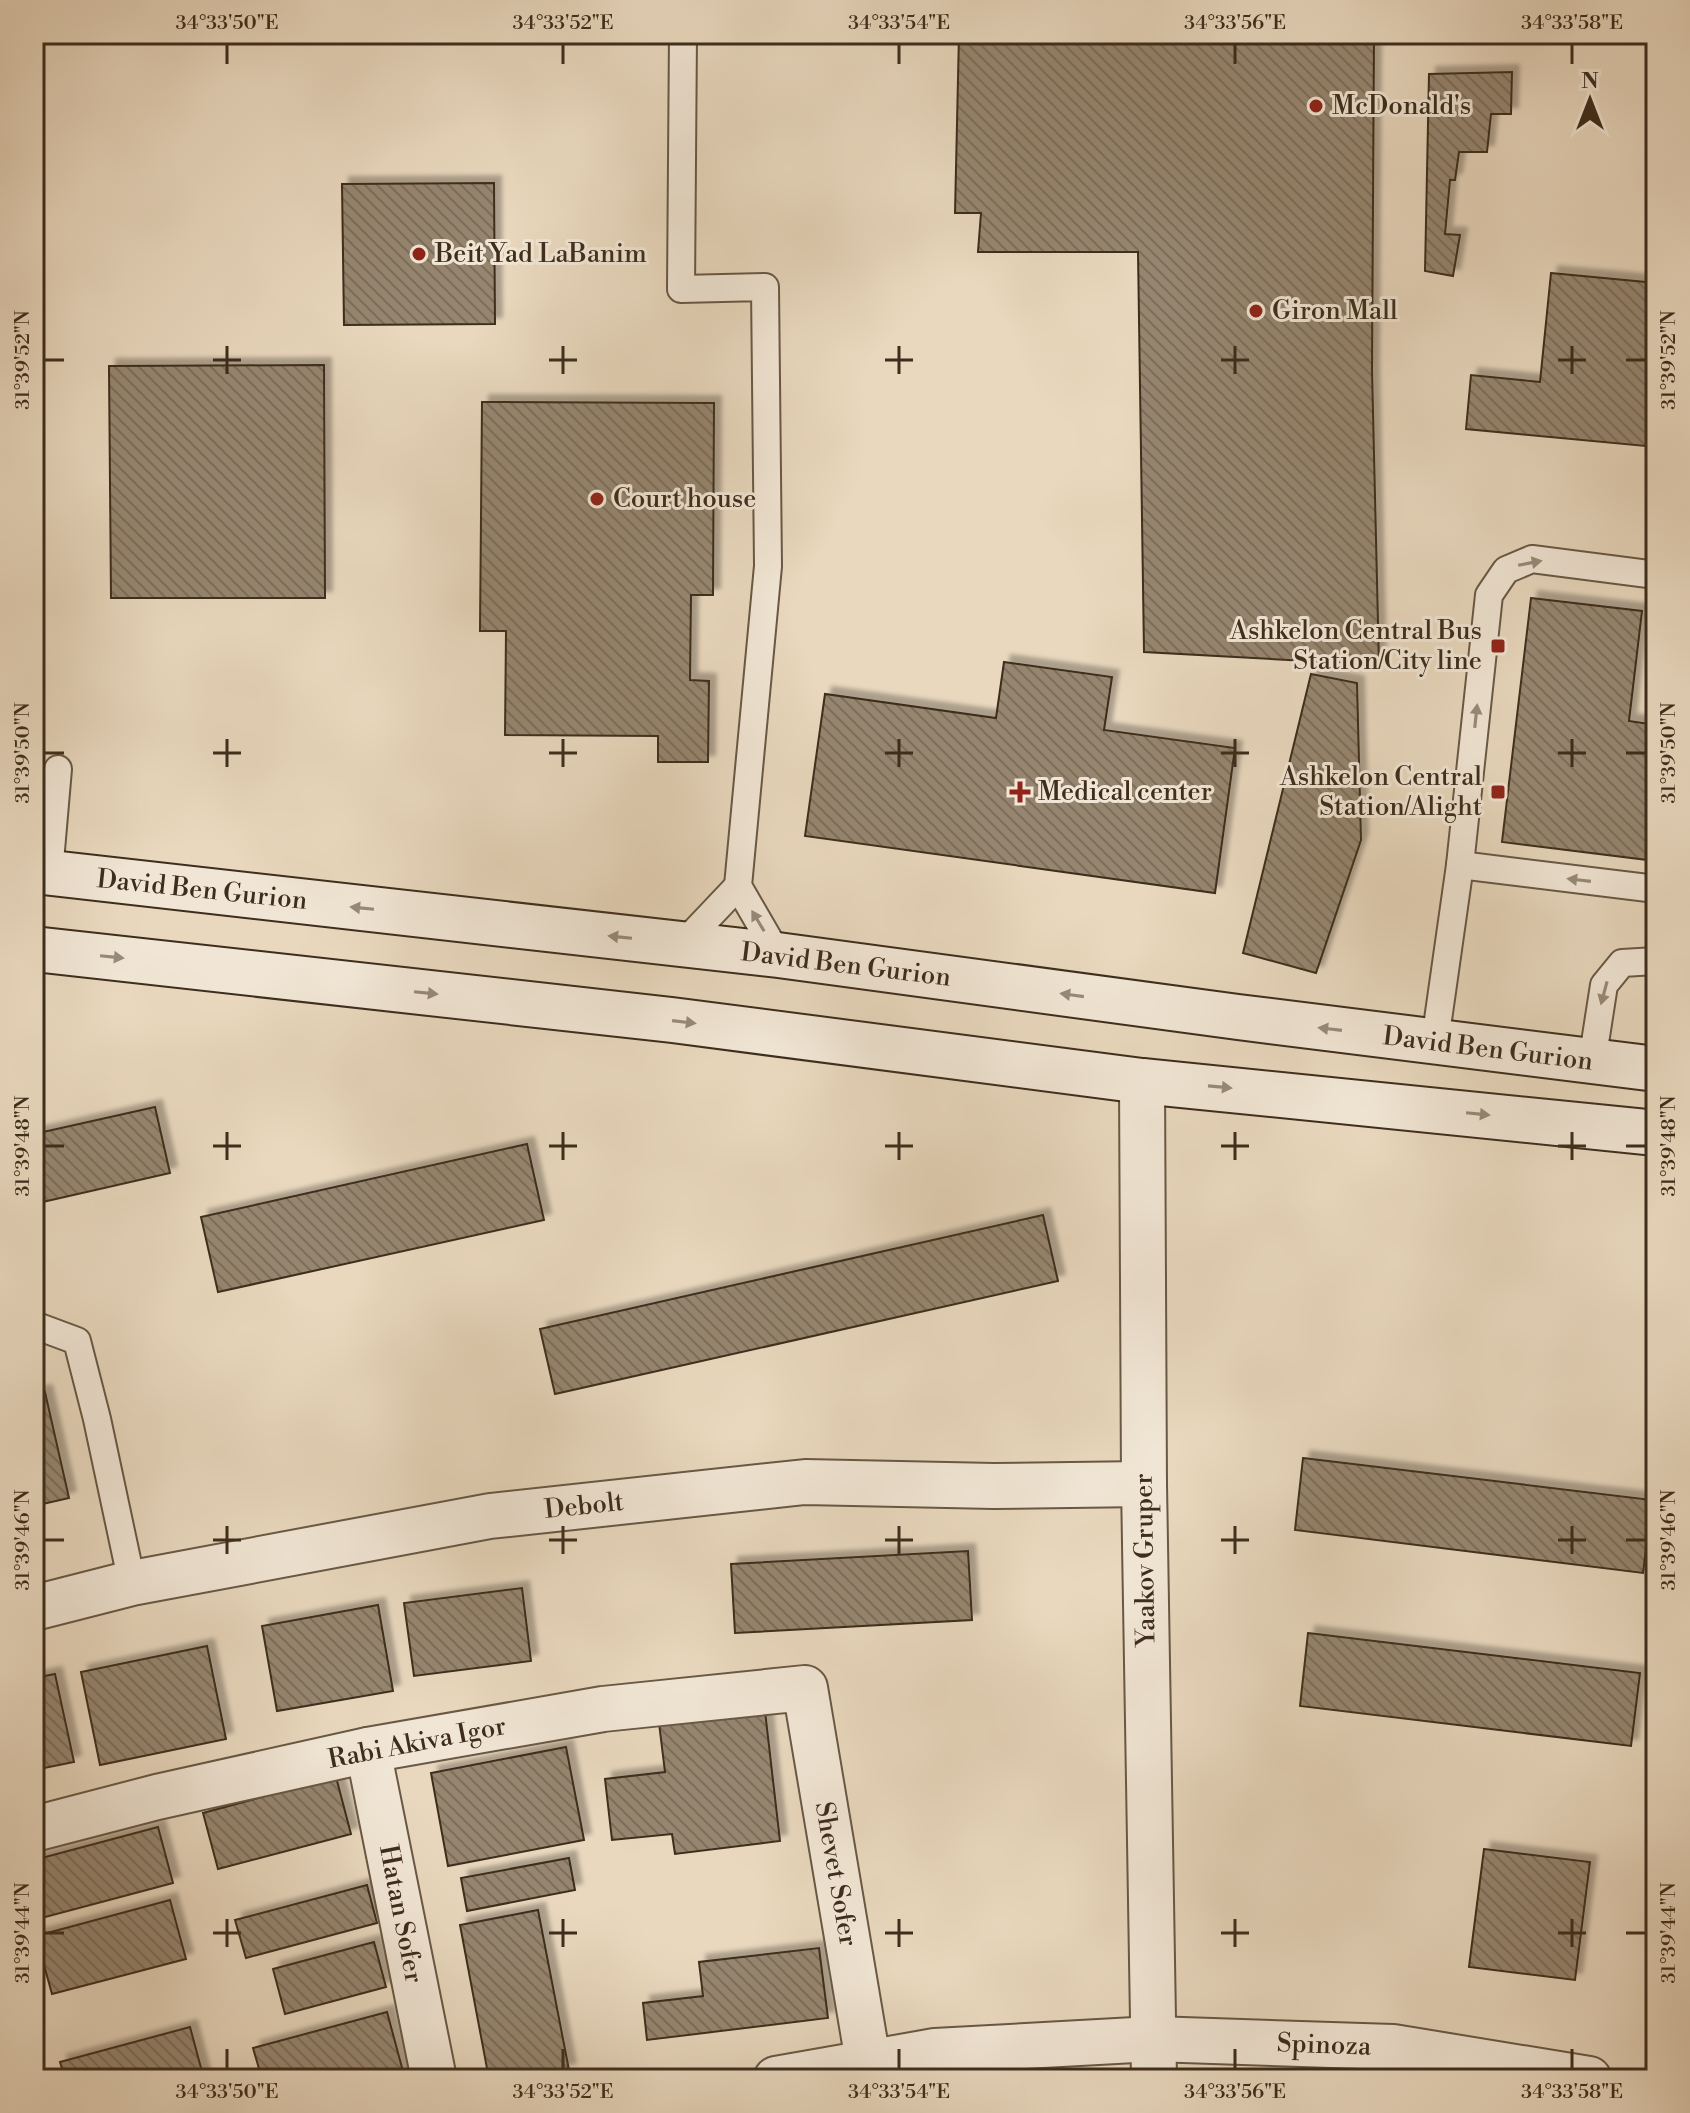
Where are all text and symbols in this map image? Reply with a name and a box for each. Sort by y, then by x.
text: 34°33'50"E [175,11,279,36]
text: 34°33'52"E [512,11,614,36]
text: 34°33'54"E [848,11,950,36]
text: 34°33'56"E [1184,11,1286,36]
text: 34°33'58"E [1521,11,1623,36]
north arrow [1550,60,1630,140]
text: N [1581,68,1599,95]
place label: McDonald's [1332,90,1471,122]
marker: McDonald's [1307,97,1325,115]
place label: Beit Yad LaBanim [434,238,647,270]
marker: Beit Yad LaBanim [410,245,428,263]
place label: Giron Mall [1272,295,1398,327]
marker: Giron Mall [1247,302,1265,320]
text: 31°39'52"N [11,310,36,410]
text: 31°39'52"N [1657,310,1682,410]
place label: Court house [613,483,756,515]
marker: Court house [588,490,606,508]
one-way arrow [1517,556,1542,568]
place label: Ashkelon Central Bus Station/City line [1229,615,1482,677]
marker: Ashkelon Central Bus Station/City line [1489,637,1507,655]
text: 31°39'50"N [11,702,36,804]
text: 31°39'50"N [1657,702,1682,804]
one-way arrow [1470,704,1483,729]
place label: Ashkelon Central Station/Alight [1279,761,1482,823]
place label: Medical center [1038,776,1212,808]
marker: Medical center [1009,781,1031,803]
marker: Ashkelon Central Station/Alight [1489,783,1507,801]
street label: David Ben Gurion [95,863,309,917]
one-way arrow [1566,873,1591,886]
one-way arrow [349,901,374,914]
one-way arrow [751,910,765,932]
one-way arrow [607,931,632,944]
street label: David Ben Gurion [739,936,953,994]
one-way arrow [99,951,124,964]
one-way arrow [1597,981,1610,1005]
one-way arrow [413,986,438,999]
one-way arrow [1060,988,1085,1001]
one-way arrow [672,1015,697,1028]
street label: David Ben Gurion [1381,1020,1595,1078]
one-way arrow [1317,1022,1342,1035]
one-way arrow [1208,1081,1233,1094]
text: 31°39'48"N [11,1095,36,1197]
text: 31°39'48"N [1657,1095,1682,1197]
one-way arrow [1466,1107,1491,1120]
street label: Yaakov Gruper [1127,1473,1163,1649]
street label: Debolt [543,1486,625,1526]
text: 31°39'46"N [11,1489,36,1590]
text: 31°39'46"N [1657,1489,1682,1590]
street label: Rabi Akiva Igor [325,1710,509,1776]
street label: Shevet Sofer [808,1799,864,1949]
street label: Hatan Sofer [372,1842,430,1986]
text: 31°39'44"N [11,1882,36,1984]
text: 31°39'44"N [1657,1882,1682,1984]
street label: Spinoza [1276,2027,1373,2063]
text: 34°33'50"E [175,2080,279,2105]
text: 34°33'52"E [512,2080,614,2105]
text: 34°33'54"E [848,2080,950,2105]
text: 34°33'56"E [1184,2080,1286,2105]
text: 34°33'58"E [1521,2080,1623,2105]

